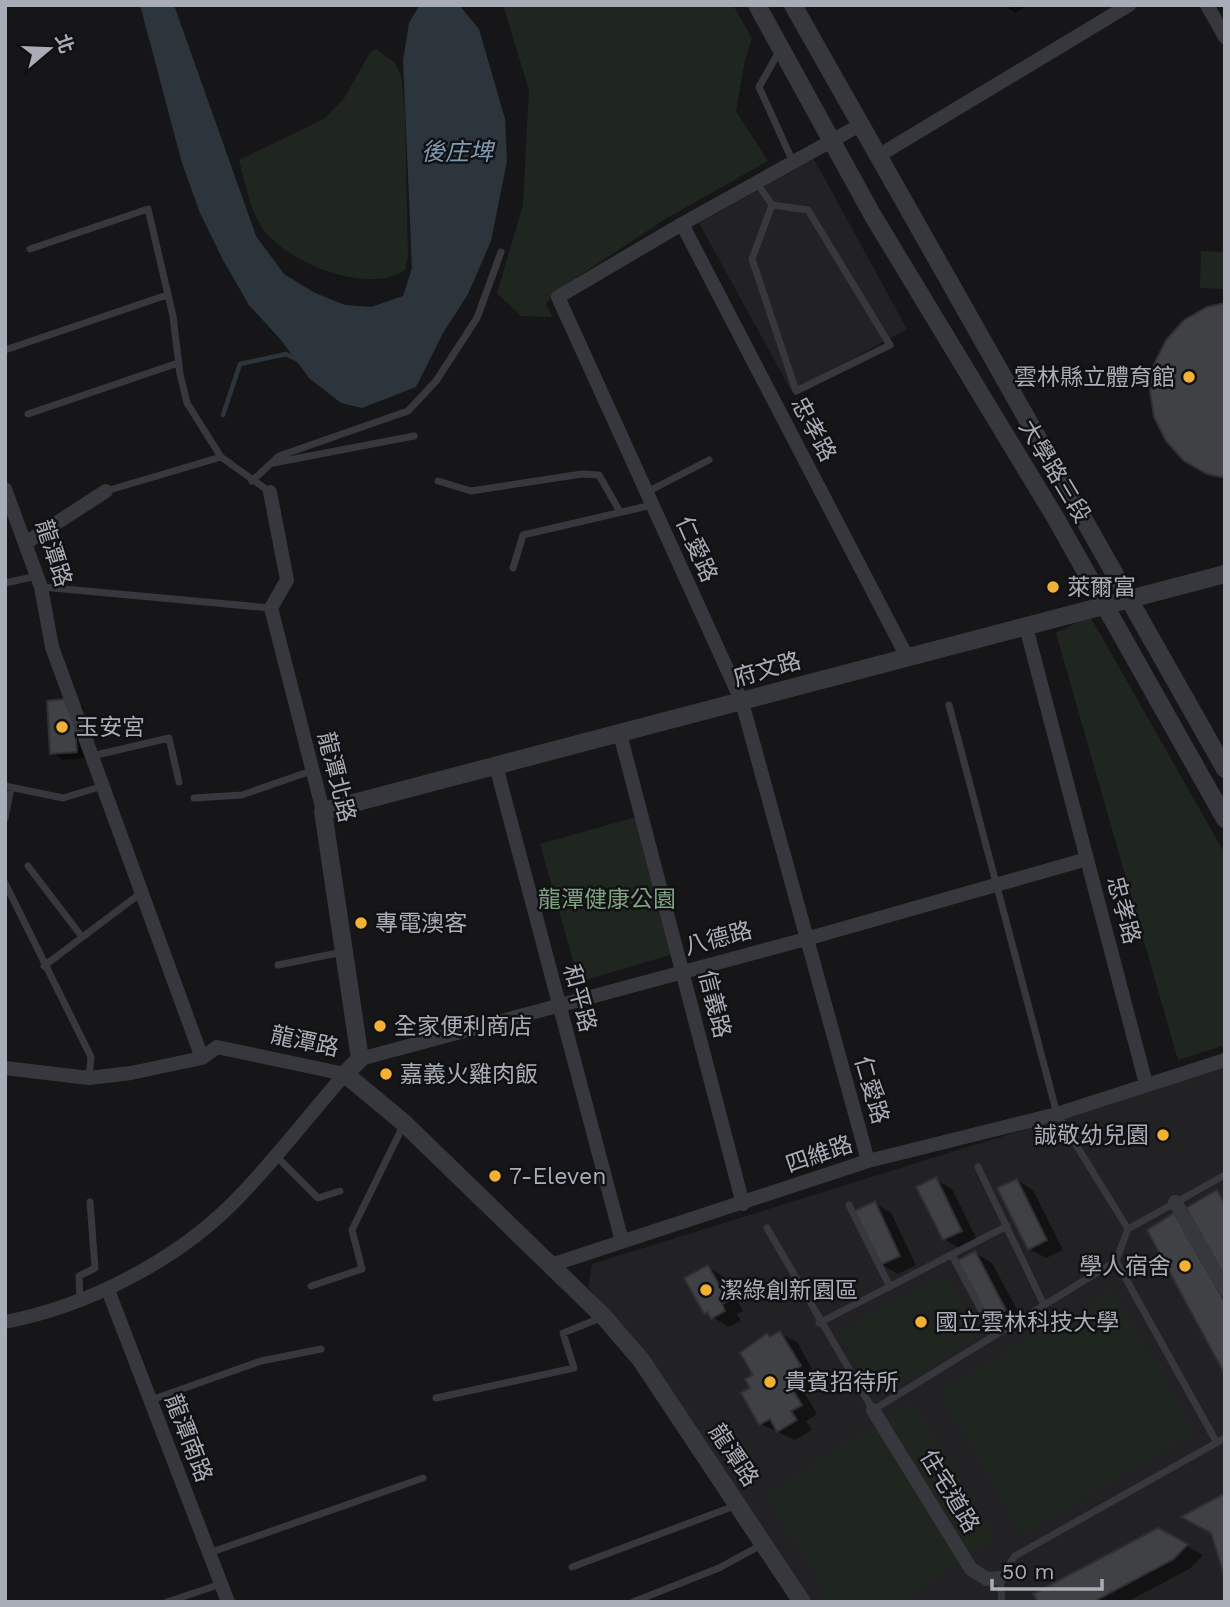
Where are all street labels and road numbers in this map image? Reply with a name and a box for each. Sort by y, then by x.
street label: 忠孝路 [785,392,842,466]
street label: 大學路三段 [1013,415,1096,527]
street label: 仁愛路 [670,512,723,586]
street label: 龍潭路 [30,516,77,590]
street label: 府文路 [730,647,804,692]
street label: 龍潭北路 [312,729,361,825]
street label: 忠孝路 [1102,873,1145,947]
street label: 八德路 [681,917,755,960]
street label: 和平路 [558,961,601,1035]
street label: 信義路 [693,967,736,1041]
street label: 龍潭路 [268,1021,341,1062]
street label: 仁愛路 [849,1053,894,1127]
street label: 四維路 [782,1130,856,1178]
street label: 龍潭南路 [159,1390,218,1486]
street label: 龍潭路 [703,1419,764,1491]
street label: 住宅道路 [914,1445,985,1538]

